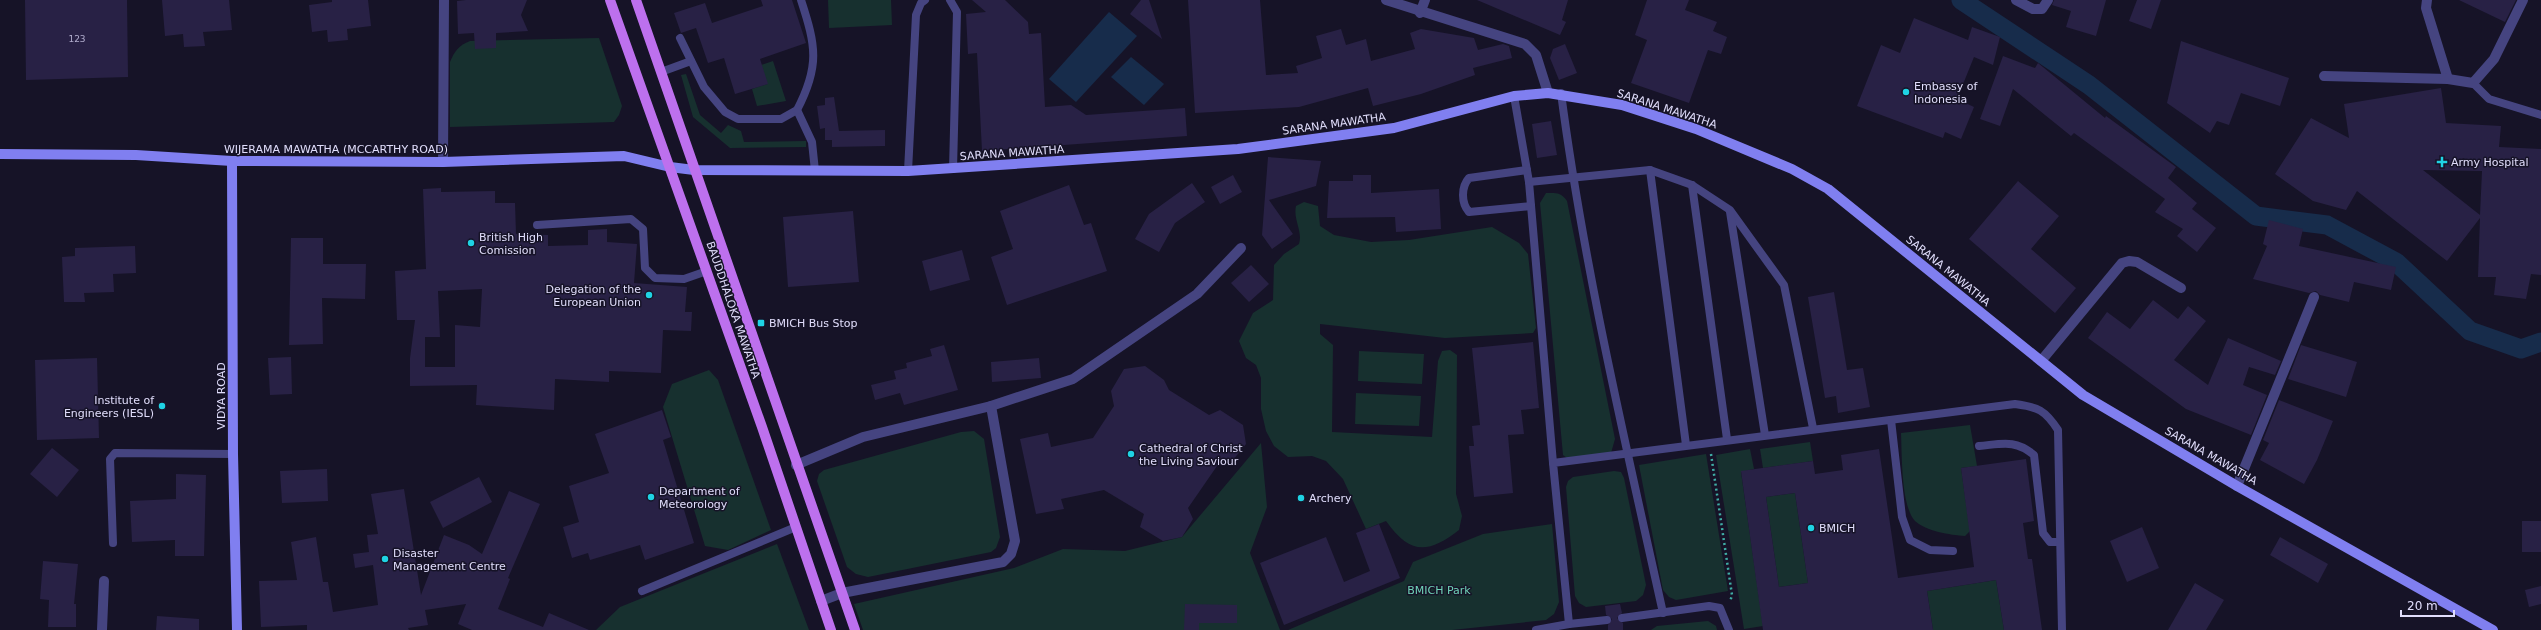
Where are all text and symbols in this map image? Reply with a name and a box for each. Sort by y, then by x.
house number: 123 [68,34,86,44]
place label: Embassy of Indonesia [1914,80,1979,106]
street label: SARANA MAWATHA [1615,87,1719,131]
marker: Embassy of Indonesia [1901,87,1911,97]
street label: SARANA MAWATHA [1281,110,1387,138]
street label: WIJERAMA MAWATHA (MCCARTHY ROAD) [224,143,448,156]
street label: SARANA MAWATHA [959,143,1065,163]
marker: Army Hospital [2436,156,2448,168]
place label: Army Hospital [2451,156,2528,169]
place label: British High Comission [479,231,543,257]
street label: SARANA MAWATHA [1903,233,1993,309]
marker: British High Comission [466,238,476,248]
street label: BAUDDHALOKA MAWATHA [703,240,763,381]
place label: Delegation of the European Union [545,283,641,309]
marker: Delegation of the European Union [644,290,654,300]
place label: BMICH Bus Stop [769,317,858,330]
marker: BMICH Bus Stop [756,318,766,328]
street label: VIDYA ROAD [215,362,228,430]
place label: Institute of Engineers (IESL) [64,394,155,420]
marker: Institute of Engineers (IESL) [157,401,167,411]
street label: SARANA MAWATHA [2162,424,2260,488]
place label: Cathedral of Christ the Living Saviour [1139,442,1243,468]
marker: Cathedral of Christ the Living Saviour [1126,449,1136,459]
place label: Department of Meteorology [659,485,741,511]
marker: Department of Meteorology [646,492,656,502]
place label: Archery [1309,492,1352,505]
marker: Archery [1296,493,1306,503]
place label: BMICH [1819,522,1855,535]
marker: BMICH [1806,523,1816,533]
place label: Disaster Management Centre [393,547,506,573]
marker: Disaster Management Centre [380,554,390,564]
park label: BMICH Park [1407,584,1471,597]
scale bar [2401,592,2454,618]
text: 20 m [2407,599,2438,613]

